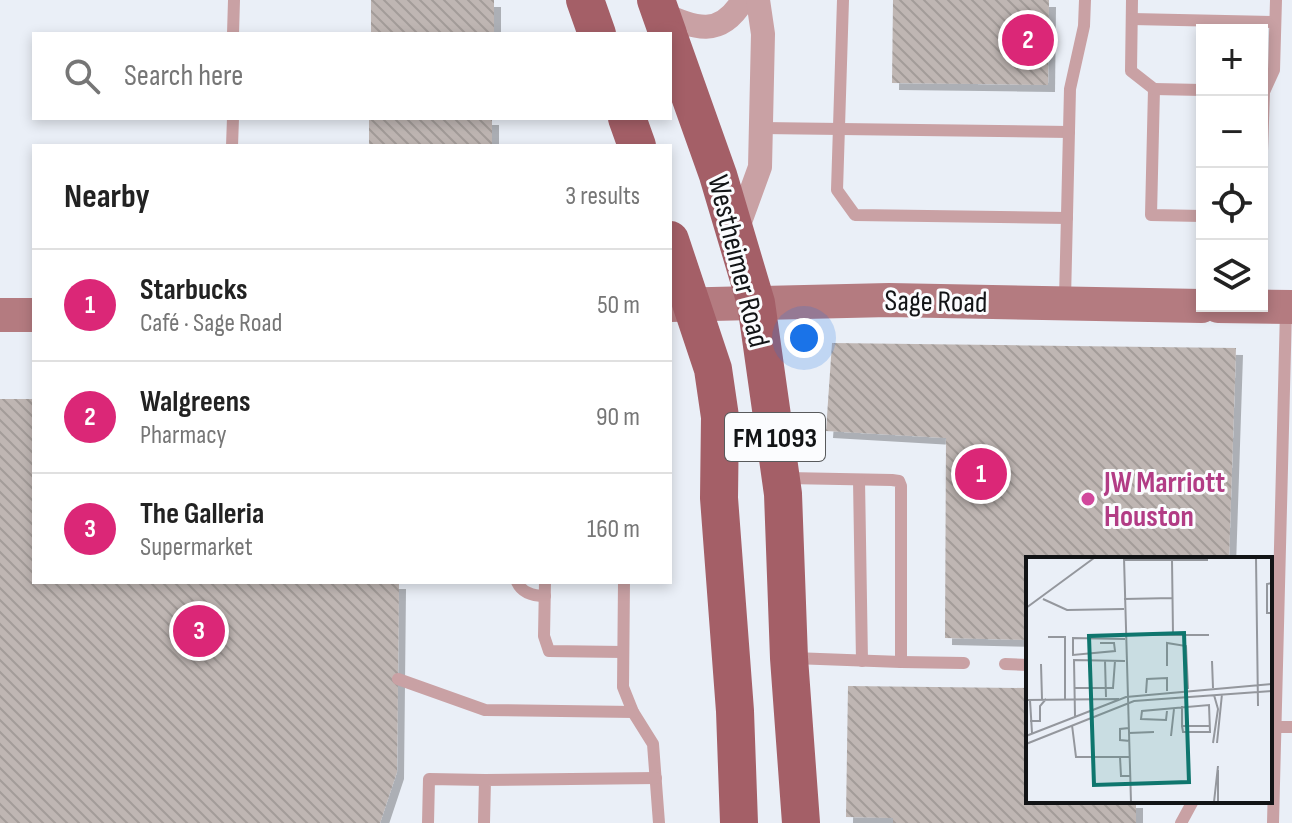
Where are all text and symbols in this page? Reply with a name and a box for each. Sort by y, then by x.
pin: 2 [1002,10,1054,70]
map controls [1196,24,1268,312]
button: + [1196,24,1268,96]
search box [32,32,672,120]
icon: search [60,54,104,98]
text: Search here [124,58,243,94]
button: − [1196,96,1268,168]
button: locate [1196,168,1268,240]
street label: Westheimer Road [699,171,777,351]
text: Nearby [64,176,150,217]
text: 3 results [565,181,640,212]
button: layers [1196,240,1268,312]
text: Starbucks [140,272,247,308]
street label: Sage Road [884,283,988,321]
text: 1 [85,290,95,321]
text: 50 m [597,290,640,321]
text: Café · Sage Road [140,308,282,339]
your location [784,318,824,358]
text: Walgreens [140,384,251,420]
text: 2 [84,402,96,433]
text: 90 m [596,402,640,433]
road number: FM 1093 [725,413,825,461]
text: Pharmacy [140,420,227,451]
pin: 1 [955,444,1007,504]
place label: JW Marriott Houston [1103,465,1225,535]
marker: JW Marriott Houston [1079,490,1097,508]
text: The Galleria [140,496,264,532]
text: 3 [84,514,96,545]
text: 160 m [587,514,640,545]
text: Supermarket [140,532,253,563]
inset map [1026,557,1272,803]
pin: 3 [173,601,225,661]

